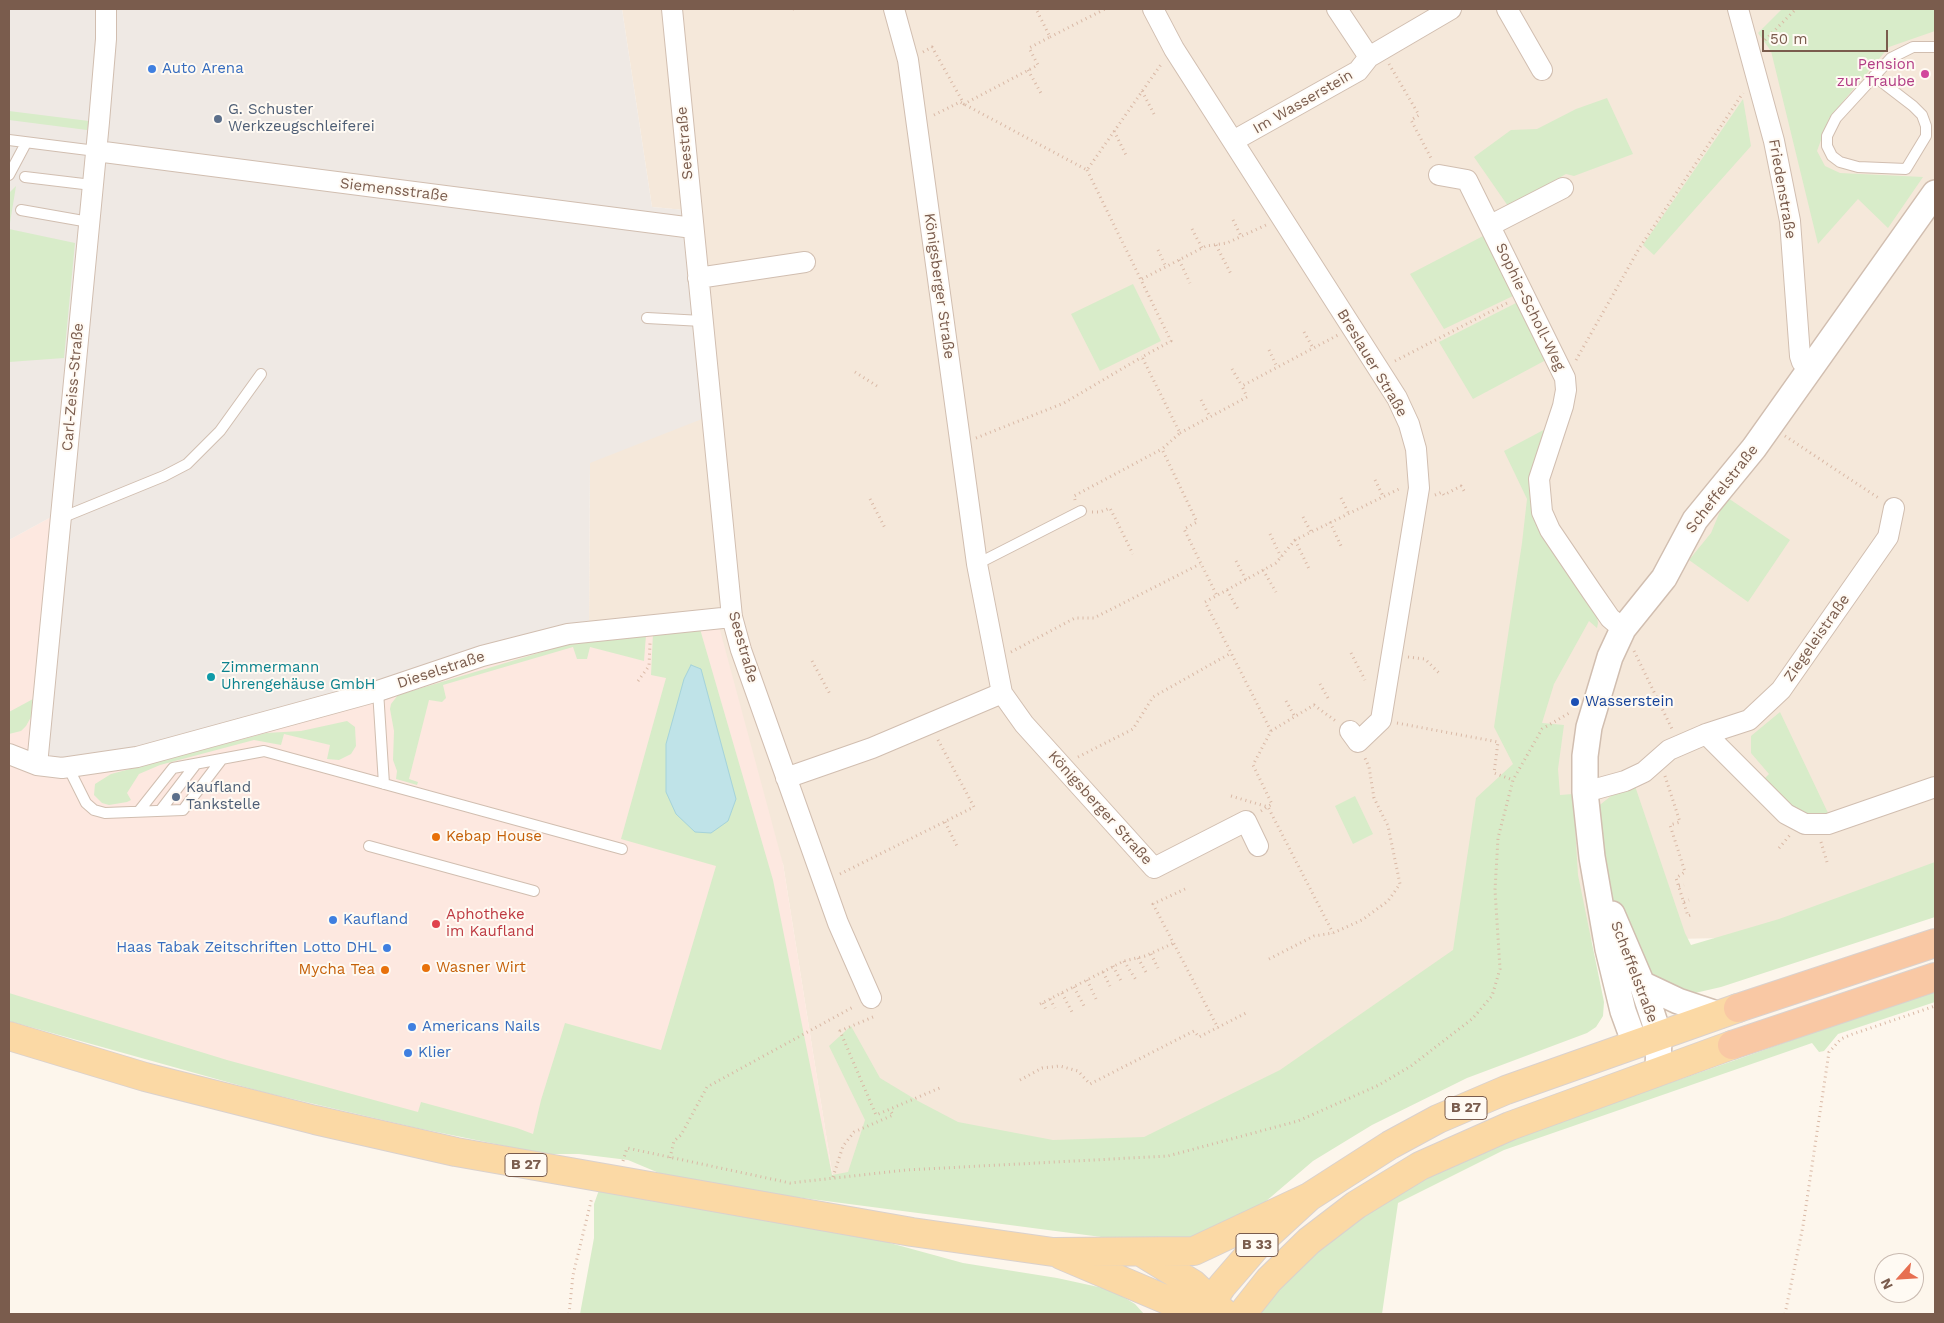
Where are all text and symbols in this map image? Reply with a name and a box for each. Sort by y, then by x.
scale bar [1764,20,1890,52]
text: 50 m [1770,30,1807,48]
place label: Pension zur Traube [1837,56,1915,91]
place label: Auto Arena [162,60,244,78]
marker: Auto Arena [146,63,158,75]
street label: Im Wasserstein [1250,66,1356,138]
marker: Pension zur Traube [1919,68,1931,80]
place label: G. Schuster Werkzeugschleiferei [228,101,375,136]
street label: Seestraße [673,106,697,180]
marker: G. Schuster Werkzeugschleiferei [212,113,224,125]
street label: Friedenstraße [1764,138,1800,240]
street label: Siemensstraße [339,174,449,206]
street label: Königsberger Straße [920,212,958,360]
street label: Sophie-Scholl-Weg [1491,240,1569,374]
street label: Breslauer Straße [1333,306,1411,420]
street label: Carl-Zeiss-Straße [58,322,88,452]
street label: Scheffelstraße [1682,441,1762,537]
street label: Ziegeleistraße [1780,591,1854,685]
street label: Seestraße [724,609,762,685]
street label: Dieselstraße [395,647,487,693]
place label: Zimmermann Uhrengehäuse GmbH [221,659,375,694]
marker: Zimmermann Uhrengehäuse GmbH [205,671,217,683]
place label: Wasserstein [1585,693,1674,711]
marker: Wasserstein [1569,696,1581,708]
street label: Königsberger Straße [1044,747,1156,869]
place label: Kaufland Tankstelle [186,779,260,814]
marker: Kaufland Tankstelle [170,791,182,803]
place label: Kebap House [446,828,542,846]
marker: Kebap House [430,831,442,843]
place label: Aphotheke im Kaufland [446,906,534,941]
place label: Kaufland [343,911,408,929]
marker: Kaufland [327,914,339,926]
marker: Aphotheke im Kaufland [430,918,442,930]
street label: Scheffelstraße [1606,919,1662,1025]
place label: Haas Tabak Zeitschriften Lotto DHL [116,939,377,957]
marker: Haas Tabak Zeitschriften Lotto DHL [381,942,393,954]
place label: Wasner Wirt [436,959,526,977]
place label: Mycha Tea [299,961,375,979]
marker: Wasner Wirt [420,962,432,974]
marker: Mycha Tea [379,964,391,976]
place label: Americans Nails [422,1018,540,1036]
marker: Americans Nails [406,1021,418,1033]
place label: Klier [418,1044,451,1062]
marker: Klier [402,1047,414,1059]
road number: B 27 [1445,1096,1487,1120]
road number: B 27 [505,1154,547,1176]
road number: B 33 [1236,1234,1278,1256]
north arrow [1874,1253,1924,1303]
text: N [1877,1276,1896,1292]

